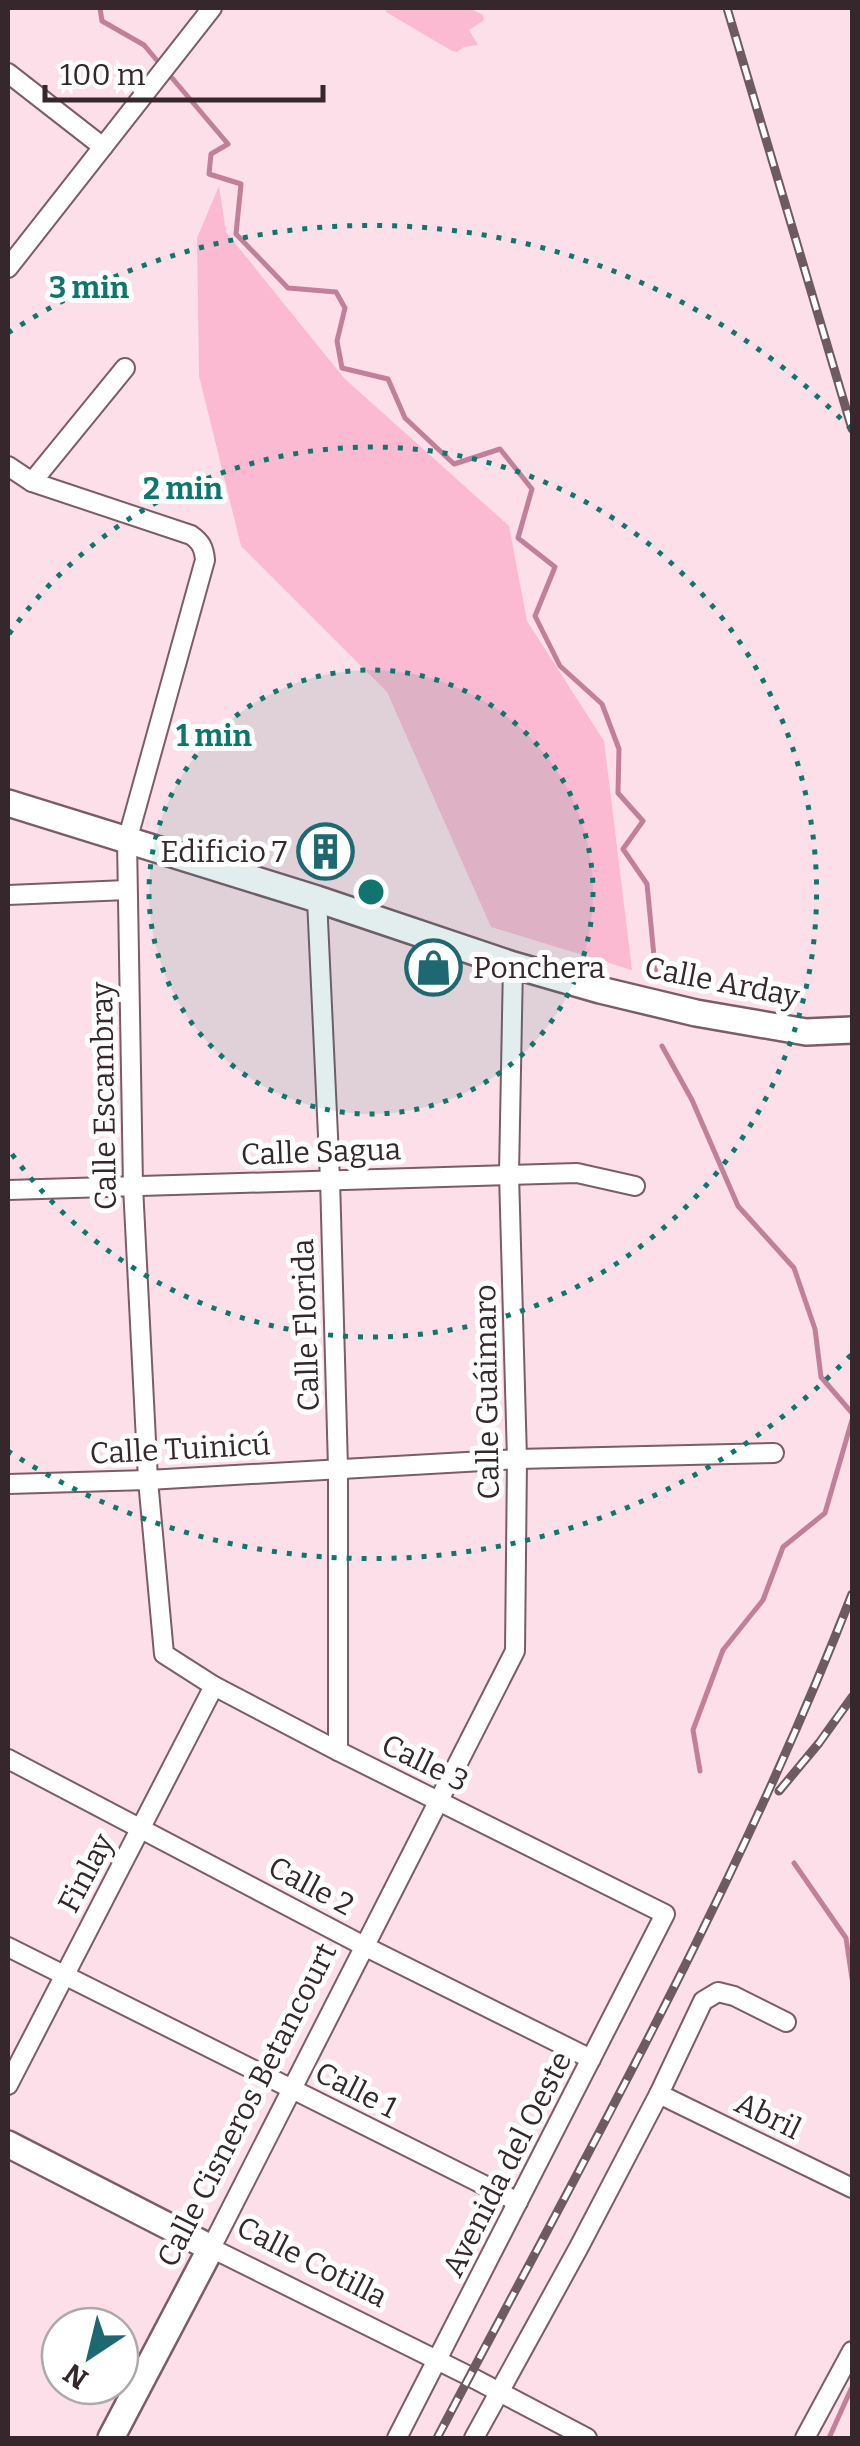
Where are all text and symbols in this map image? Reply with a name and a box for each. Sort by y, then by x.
scale bar [45,40,322,102]
text: 100 m [60,57,146,93]
text: 3 min [49,270,130,306]
text: 2 min [143,471,224,507]
text: 1 min [176,718,253,754]
building icon: Edificio 7 [296,822,356,882]
place label: Edificio 7 [160,834,287,870]
centre of rings [353,874,389,910]
shop icon: Ponchera [404,938,464,998]
street label: Calle Arday [642,949,803,1015]
place label: Ponchera [473,950,605,986]
street label: Calle Escambray [84,981,124,1210]
street label: Calle Sagua [240,1131,402,1173]
street label: Calle Florida [285,1238,327,1412]
street label: Calle Guáimaro [467,1284,507,1500]
street label: Calle Tuinicú [89,1426,271,1472]
street label: Calle 3 [376,1727,474,1799]
street label: Finlay [50,1827,122,1918]
street label: Calle 2 [262,1849,360,1923]
street label: Calle Cisneros Betancourt [150,1937,344,2273]
street label: Avenida del Oeste [435,2045,579,2283]
street label: Calle 1 [309,2054,403,2126]
street label: Abril [729,2085,807,2147]
street label: Calle Cotilla [231,2209,393,2315]
north arrow [40,2306,140,2406]
text: N [58,2356,94,2396]

